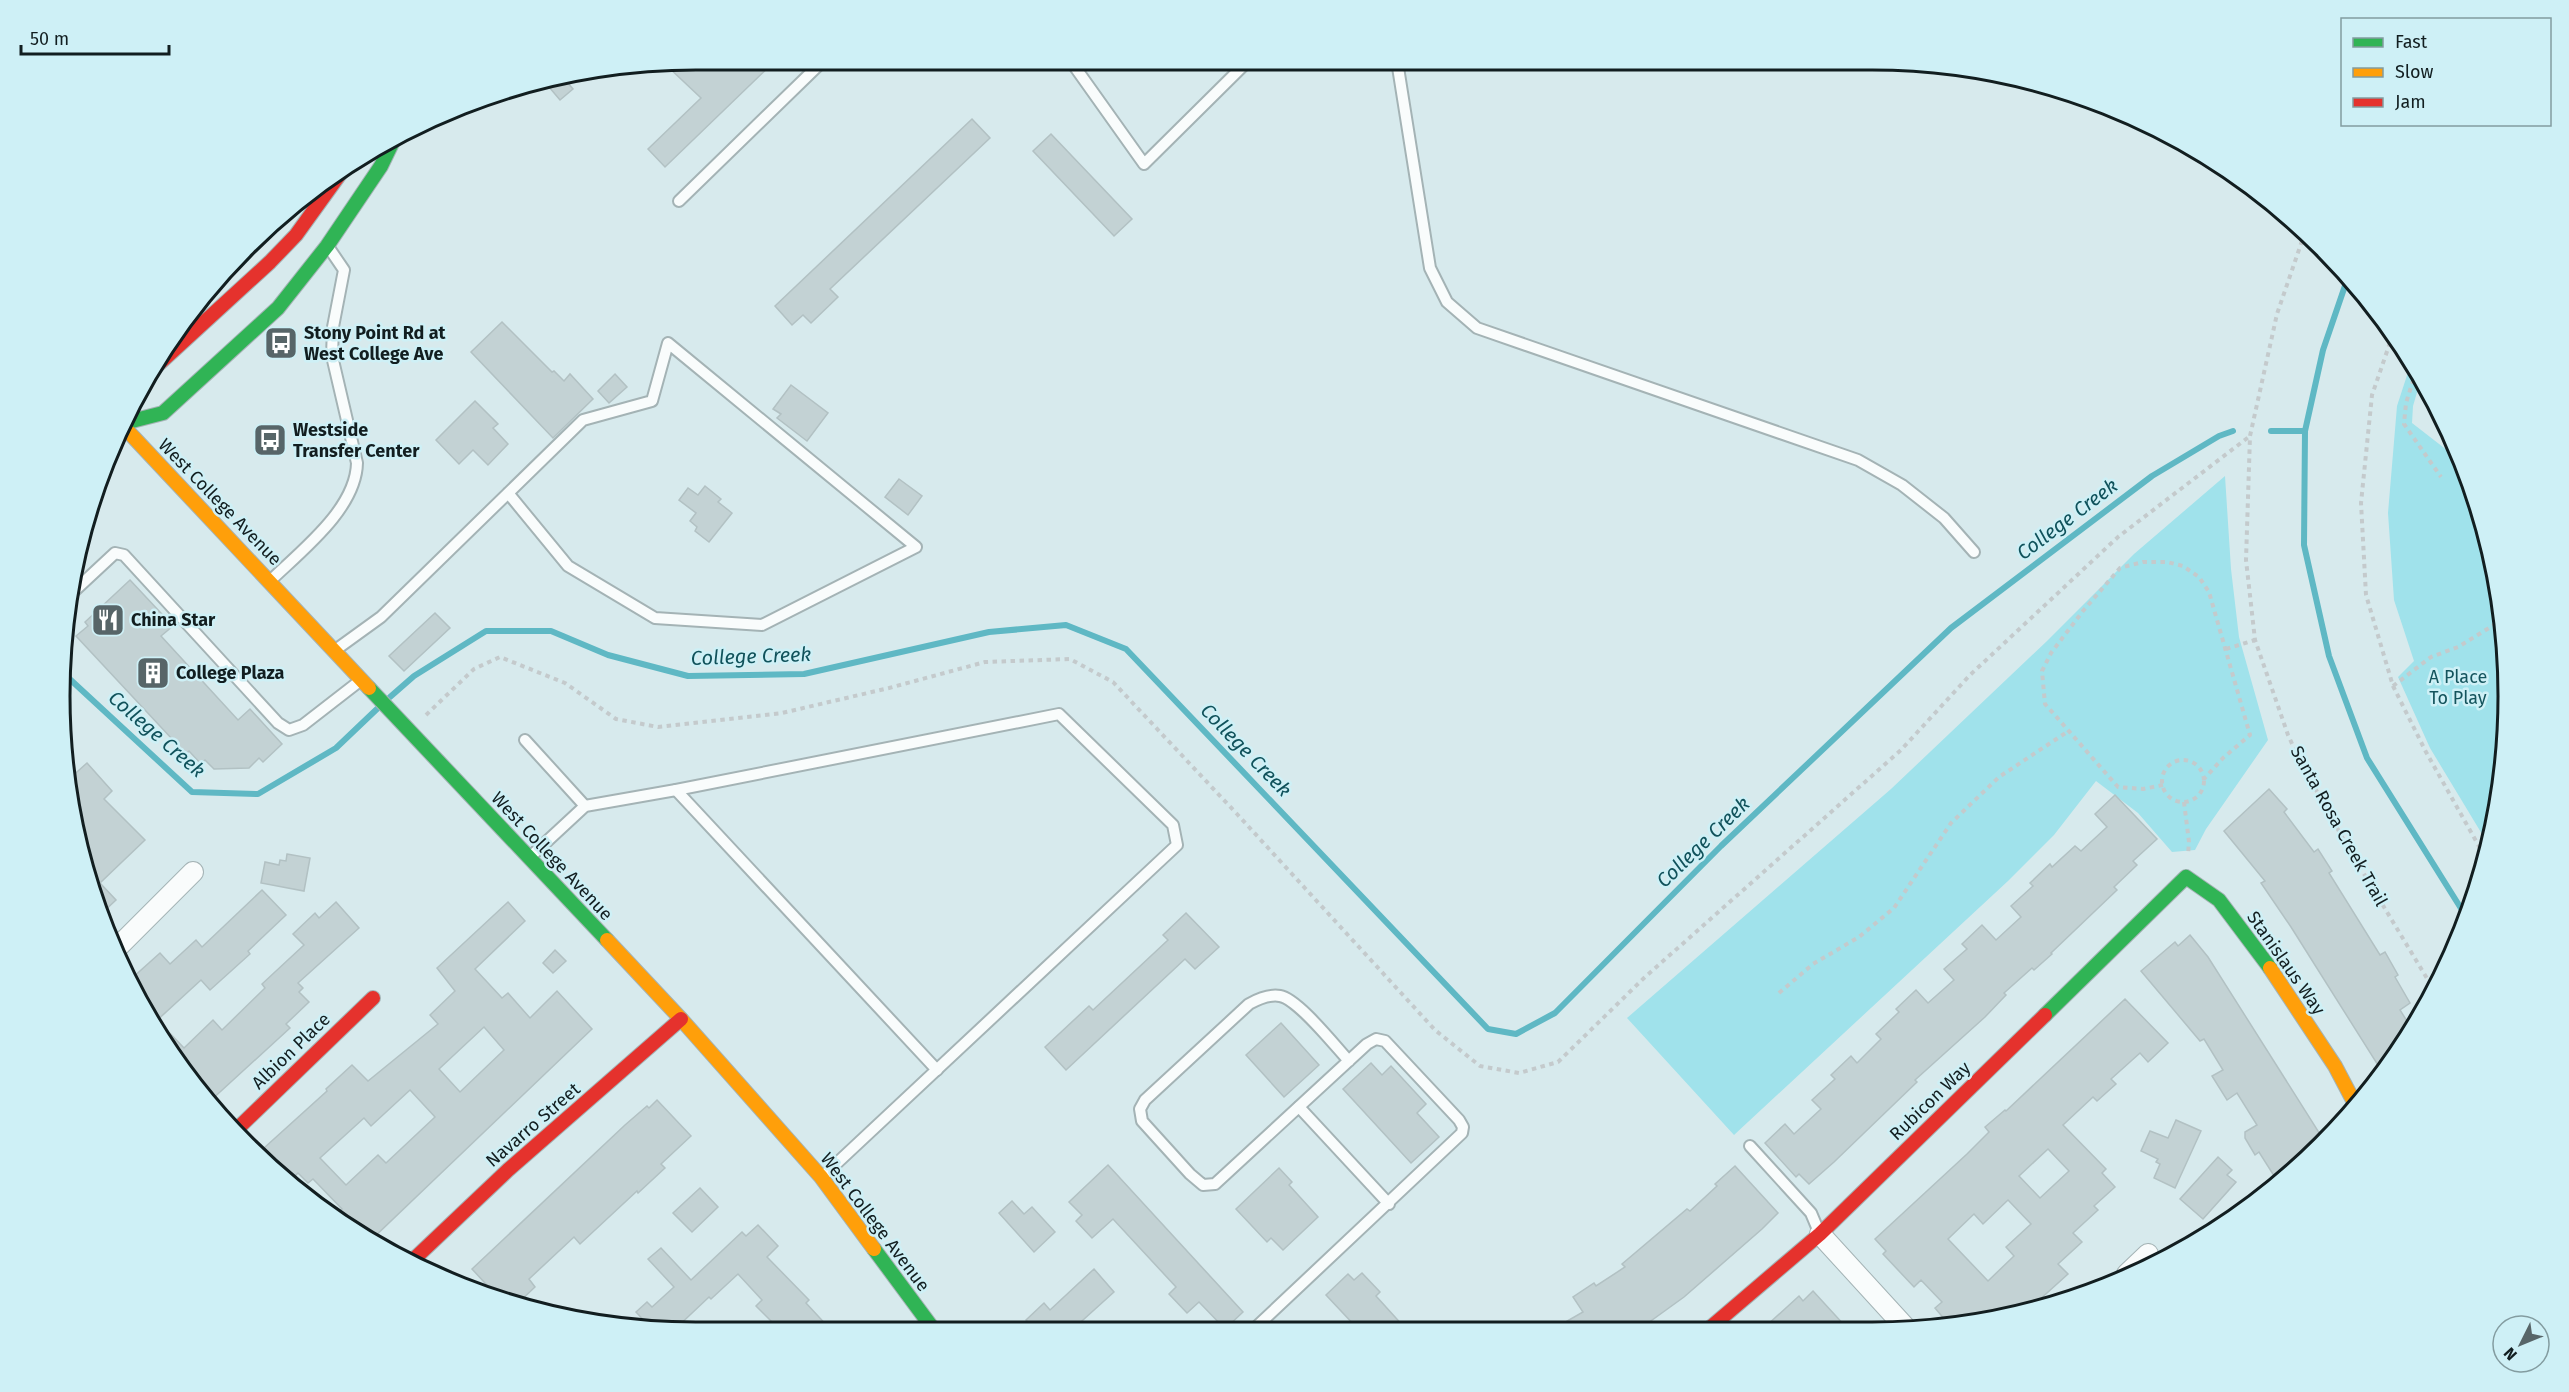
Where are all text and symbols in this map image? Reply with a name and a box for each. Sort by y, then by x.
scale bar [21,18,170,56]
legend [2341,18,2551,126]
text: 50 m [30,28,69,50]
text: Fast [2395,31,2428,53]
text: Slow [2395,61,2434,83]
text: Jam [2395,91,2426,113]
place label: Stony Point Rd at West College Ave [304,322,447,365]
bus stop icon: Stony Point Rd at West College Ave [263,325,299,361]
place label: Westside Transfer Center [293,419,420,462]
bus stop icon: Westside Transfer Center [252,422,288,458]
street label: West College Avenue [154,434,286,570]
water label: College Creek [2012,473,2122,565]
restaurant icon: China Star [90,602,126,638]
place label: China Star [131,609,216,631]
water label: College Creek [690,642,812,670]
building icon: College Plaza [135,655,171,691]
place label: College Plaza [176,662,284,684]
park label: A Place To Play [2429,666,2487,709]
water label: College Creek [104,685,210,783]
water label: College Creek [1196,698,1296,802]
street label: Santa Rosa Creek Trail [2286,742,2392,910]
street label: West College Avenue [487,787,617,925]
water label: College Creek [1651,792,1755,892]
street label: Stanislaus Way [2242,907,2330,1019]
street label: Albion Place [247,1008,335,1094]
street label: Rubicon Way [1885,1057,1975,1145]
street label: Navarro Street [481,1078,585,1172]
street label: West College Avenue [816,1148,934,1296]
north arrow [2491,1314,2551,1374]
text: N [2500,1344,2521,1364]

